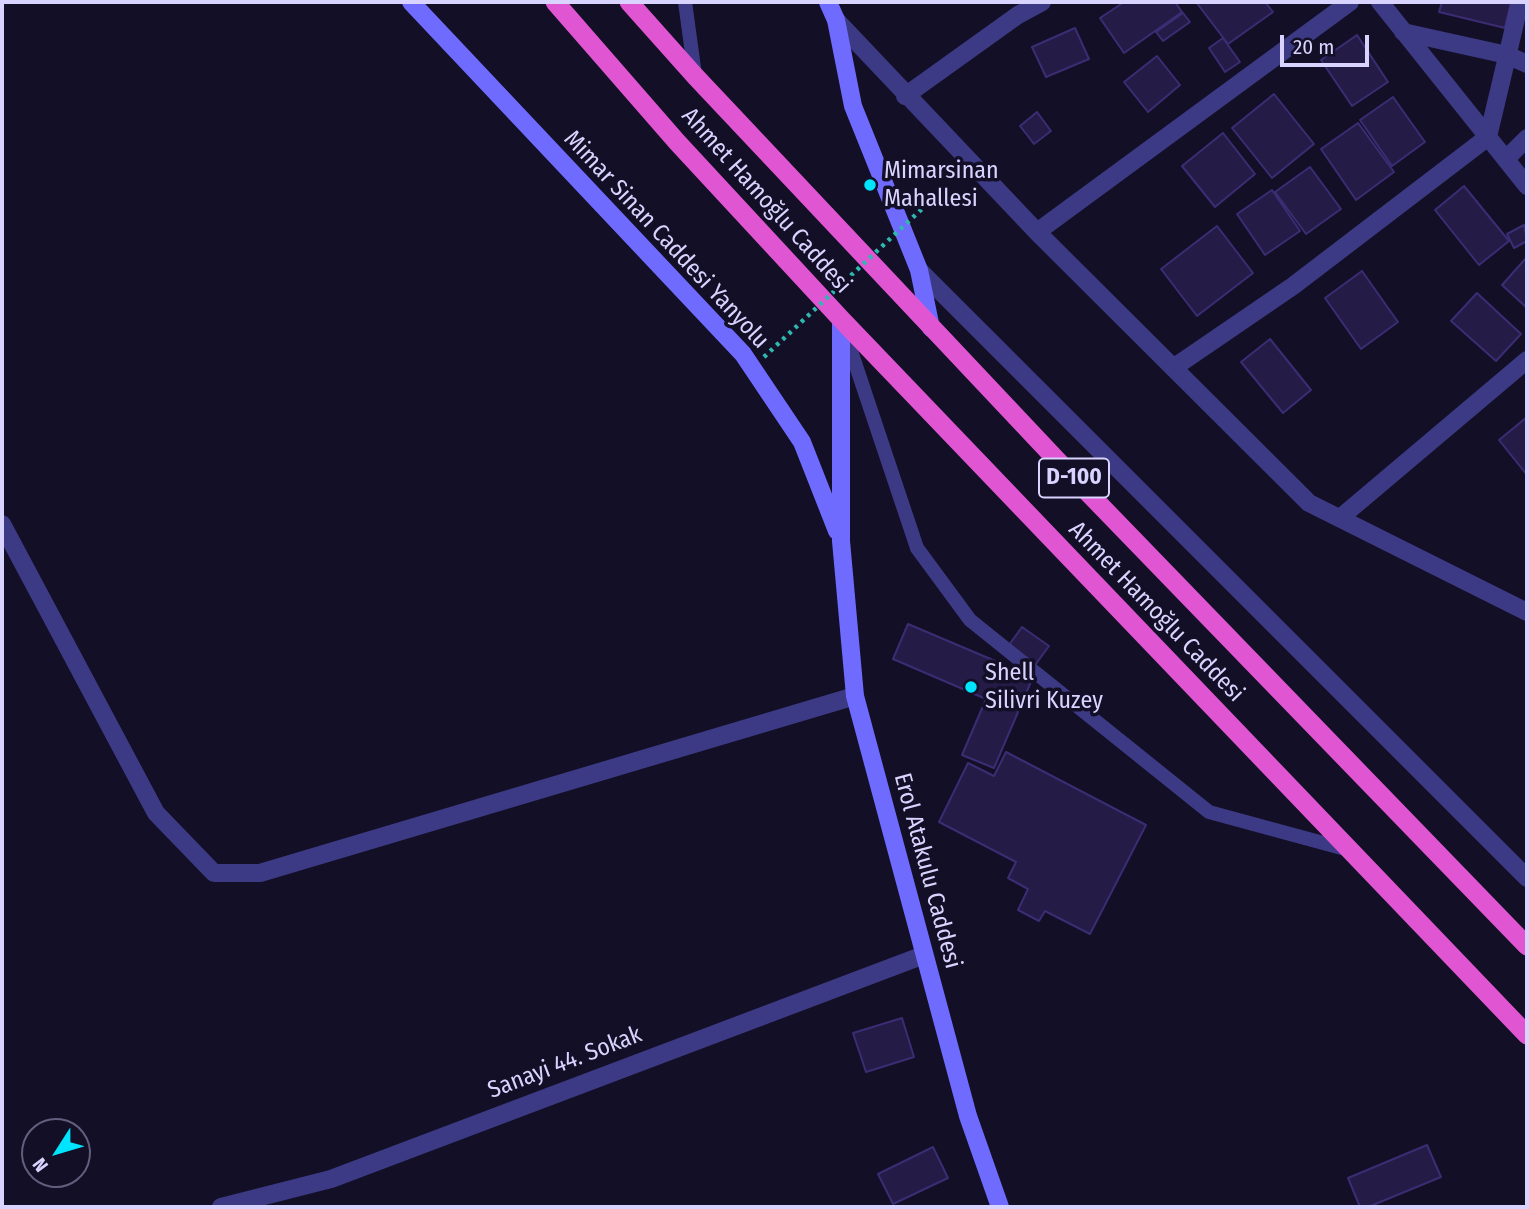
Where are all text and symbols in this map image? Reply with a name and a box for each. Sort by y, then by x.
scale bar [1284,21,1373,65]
text: 20 m [1293,34,1334,60]
street label: Ahmet Hamoğlu Caddesi [675,102,857,300]
street label: Mimar Sinan Caddesi Yanyolu [557,125,775,355]
place label: Mimarsinan Mahallesi [884,157,999,213]
marker: Mimarsinan Mahallesi [862,177,878,193]
road number: D-100 [1039,458,1109,498]
street label: Ahmet Hamoğlu Caddesi [1062,516,1250,708]
place label: Shell Silivri Kuzey [985,659,1103,715]
marker: Shell Silivri Kuzey [963,679,979,695]
street label: Erol Atakulu Caddesi [887,770,967,972]
street label: Sanayi 44. Sokak [484,1020,646,1106]
north arrow [21,1118,91,1188]
text: N [28,1153,53,1176]

